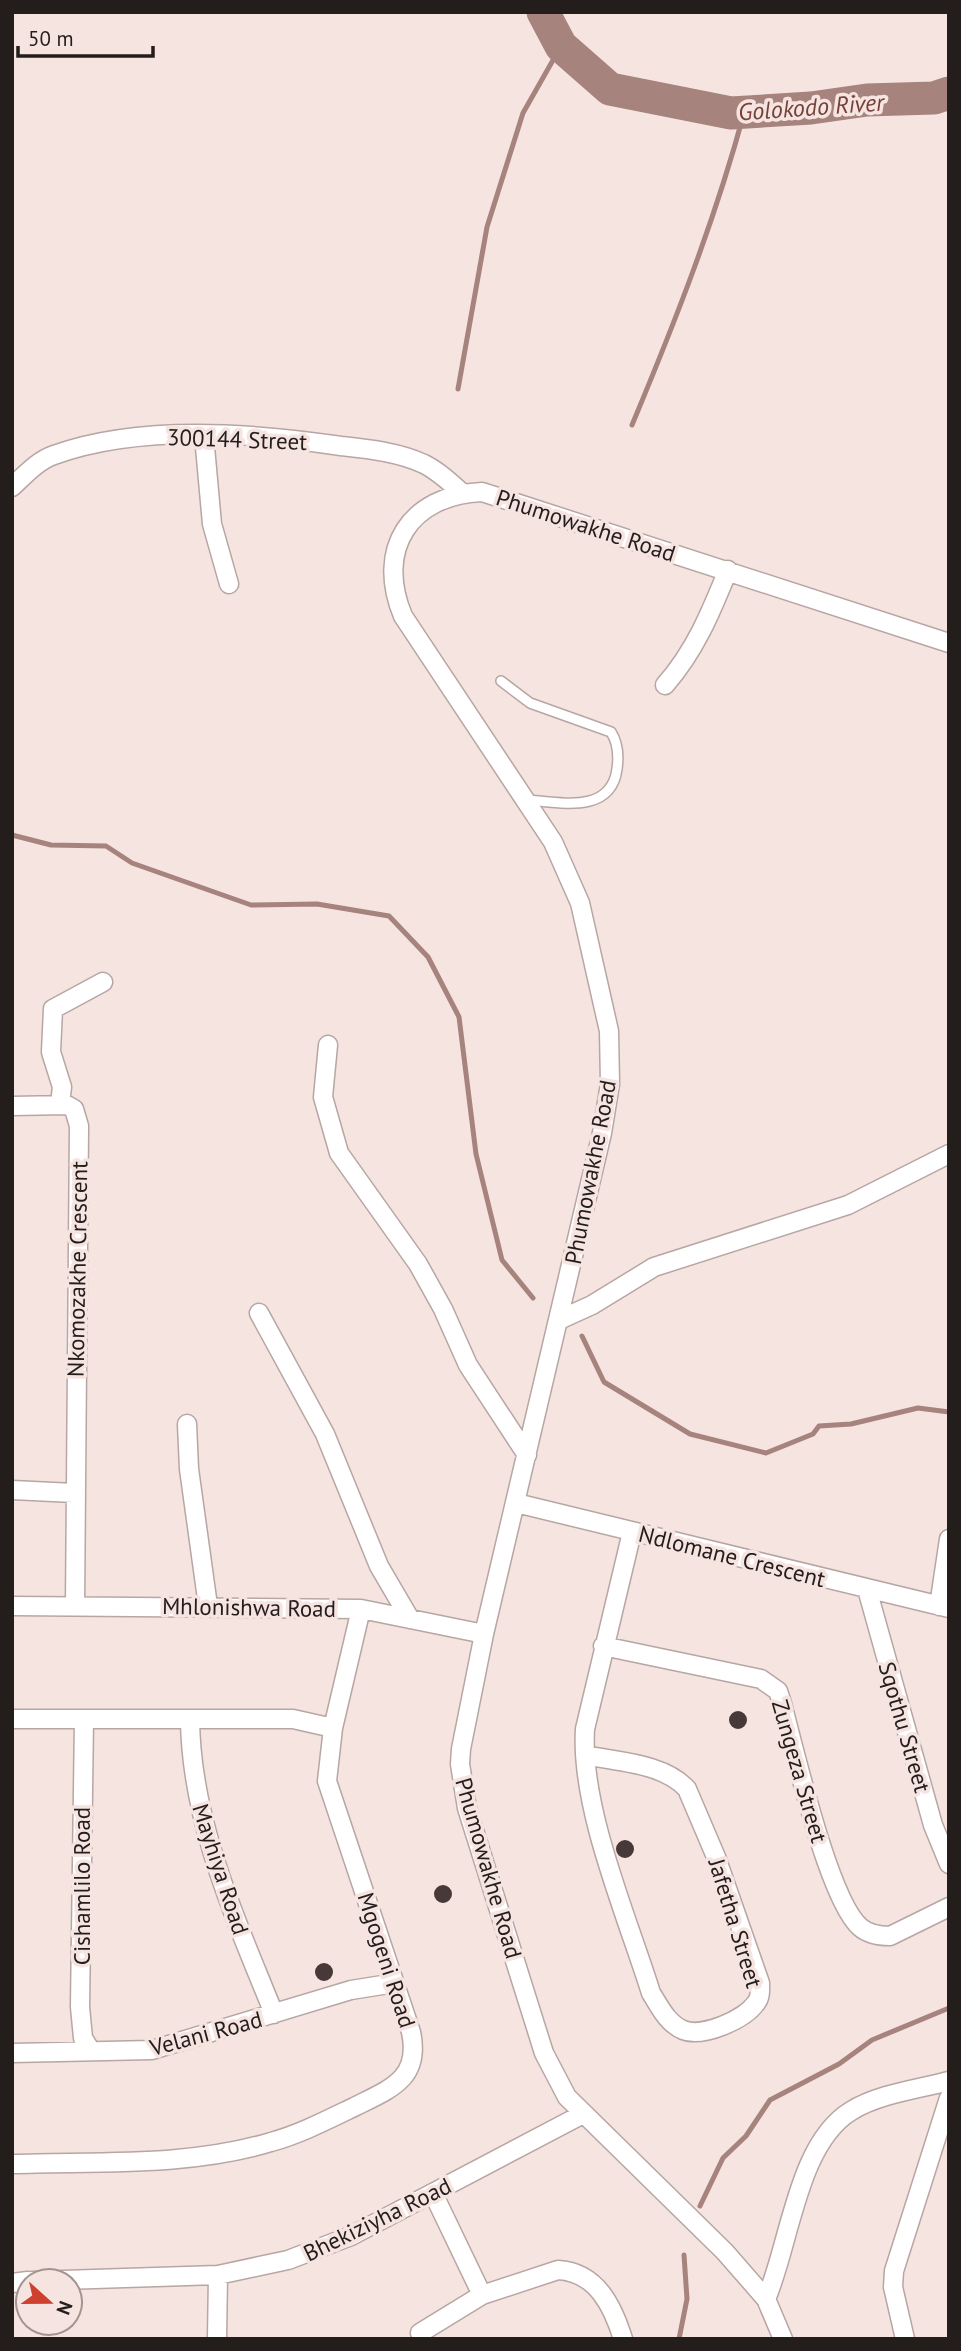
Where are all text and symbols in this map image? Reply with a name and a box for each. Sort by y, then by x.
scale bar [18,14,152,58]
text: 50 m [28,25,74,52]
water label: Golokodo River [737,86,887,128]
street label: 300144 Street [166,422,308,456]
street label: Phumowakhe Road [493,482,679,568]
street label: Phumowakhe Road [558,1077,622,1267]
street label: Nkomozakhe Crescent [61,1160,93,1377]
street label: Ndlomane Crescent [636,1519,828,1593]
street label: Mhlonishwa Road [162,1591,336,1623]
street label: Sqothu Street [873,1658,938,1796]
street label: Zungeza Street [766,1696,834,1846]
street label: Phumowakhe Road [449,1774,529,1962]
street label: Mayhiya Road [186,1800,256,1938]
street label: Cishamlilo Road [67,1807,96,1965]
street label: Jafetha Street [702,1854,769,1991]
street label: Mgogeni Road [352,1889,422,2031]
street label: Velani Road [146,2004,265,2062]
street label: Bhekiziyha Road [298,2171,456,2267]
north arrow [14,2267,84,2337]
text: N [51,2298,78,2318]

